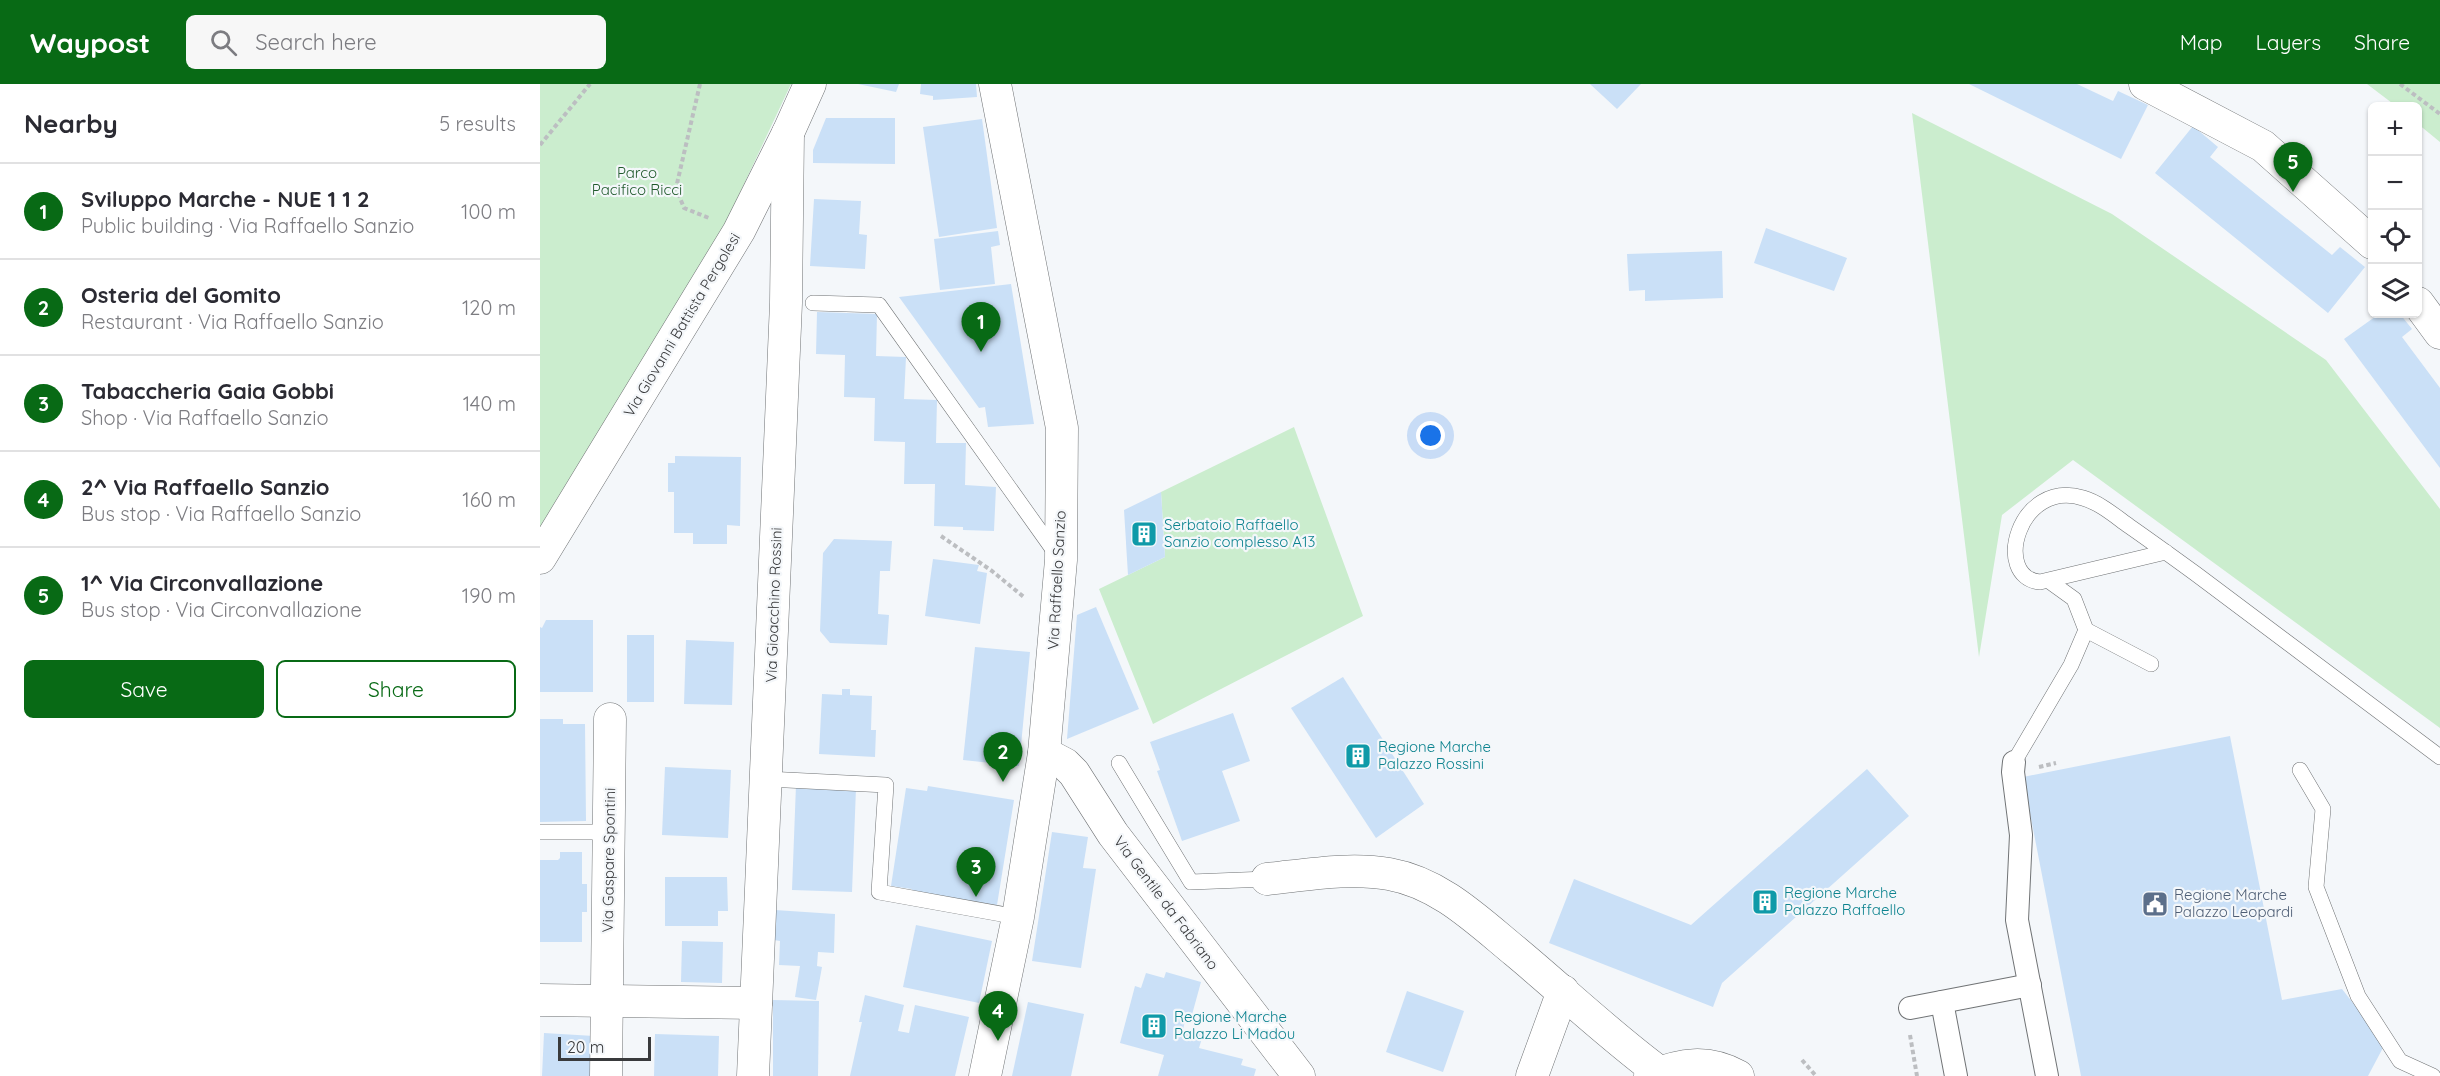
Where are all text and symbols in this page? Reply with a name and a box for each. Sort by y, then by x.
search box [186,15,606,69]
text: Waypost [30,25,150,60]
icon: search [207,26,240,59]
text: Search here [255,28,377,56]
text: Map [2180,29,2223,55]
text: Layers [2256,29,2321,55]
text: Share [2354,29,2410,55]
map controls [2368,102,2422,318]
button: + [2368,102,2422,156]
text: Nearby [24,107,118,140]
text: 5 results [439,111,516,136]
pin: 5 [2274,142,2312,192]
button: − [2368,156,2422,210]
park label: Parco Pacifico Ricci [592,163,682,199]
text: Sviluppo Marche - NUE 1 1 2 [81,185,370,213]
text: 1 [40,199,47,224]
text: 100 m [461,199,516,224]
button: locate [2368,210,2422,264]
text: Public building · Via Raffaello Sanzio [81,213,414,238]
street label: Via Giovanni Battista Pergolesi [619,229,744,420]
button: layers [2368,264,2422,318]
text: Osteria del Gomito [81,281,281,309]
text: 2 [38,295,49,320]
text: 120 m [462,295,516,320]
pin: 1 [962,302,1000,352]
text: Restaurant · Via Raffaello Sanzio [81,309,384,334]
text: Tabaccheria Gaia Gobbi [81,377,334,405]
text: 3 [38,391,49,416]
text: 140 m [463,391,516,416]
text: Shop · Via Raffaello Sanzio [81,405,329,430]
your location [1416,421,1445,450]
text: 2^ Via Raffaello Sanzio [81,473,330,501]
text: 4 [38,487,49,512]
text: 160 m [462,487,516,512]
text: Bus stop · Via Raffaello Sanzio [81,501,361,526]
street label: Via Raffaello Sanzio [1043,510,1070,650]
place label: Serbatoio Raffaello Sanzio complesso A13 [1164,515,1316,551]
building icon: Serbatoio Raffaello Sanzio complesso A13 [1129,519,1159,549]
street label: Via Gioacchino Rossini [761,527,786,683]
text: 1^ Via Circonvallazione [81,569,323,597]
text: 5 [38,583,49,608]
text: 190 m [462,583,516,608]
text: Bus stop · Via Circonvallazione [81,597,362,622]
button: Save [24,660,264,718]
button: Share [276,660,516,718]
pin: 2 [984,732,1022,782]
place label: Regione Marche Palazzo Rossini [1378,737,1491,773]
building icon: Regione Marche Palazzo Rossini [1343,741,1373,771]
street label: Via Gaspare Spontini [598,787,619,933]
street label: Via Gentile da Fabriano [1110,832,1223,973]
pin: 3 [956,848,996,897]
place label: Regione Marche Palazzo Raffaello [1784,883,1905,919]
place label: Regione Marche Palazzo Leopardi [2174,885,2293,921]
building icon: Regione Marche Palazzo Raffaello [1750,887,1780,917]
public building icon: Regione Marche Palazzo Leopardi [2140,889,2170,919]
pin: 4 [978,992,1018,1041]
place label: Regione Marche Palazzo Li Madou [1174,1007,1295,1043]
building icon: Regione Marche Palazzo Li Madou [1139,1011,1169,1041]
scale bar [558,1034,651,1062]
text: 20 m [567,1037,604,1057]

